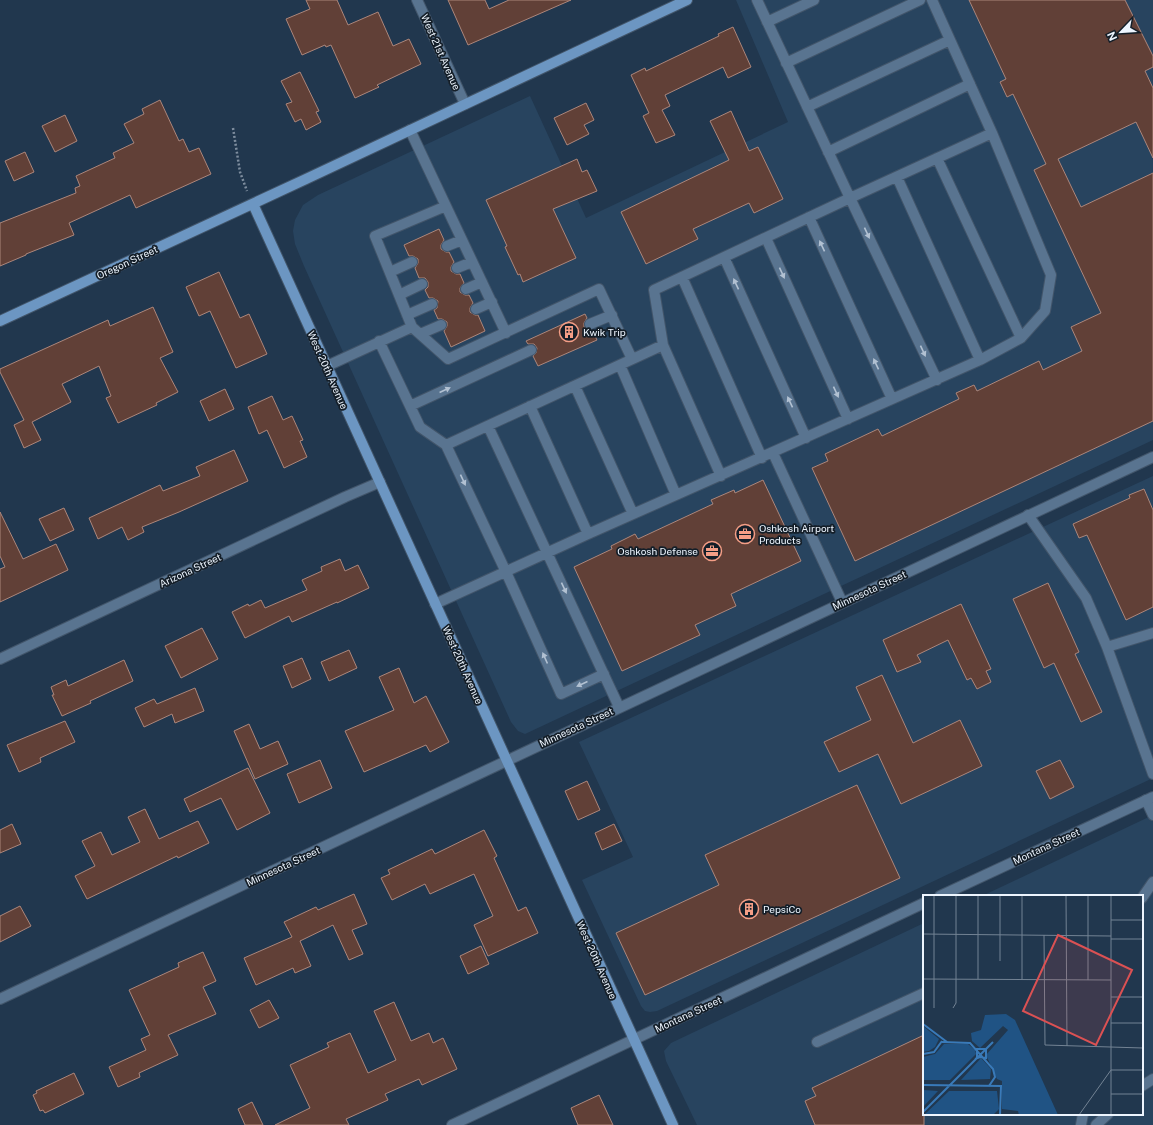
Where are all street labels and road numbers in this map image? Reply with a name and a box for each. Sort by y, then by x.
street label: West 21st Avenue [419,12,463,92]
street label: Oregon Street [95,243,159,281]
street label: West 20th Avenue [305,329,351,411]
street label: Arizona Street [157,550,223,590]
street label: Minnesota Street [830,568,908,612]
street label: West 20th Avenue [440,624,486,706]
street label: Minnesota Street [537,705,615,749]
street label: Montana Street [1011,825,1081,867]
street label: Minnesota Street [244,844,322,888]
street label: West 20th Avenue [574,919,620,1001]
street label: Montana Street [653,993,723,1035]

